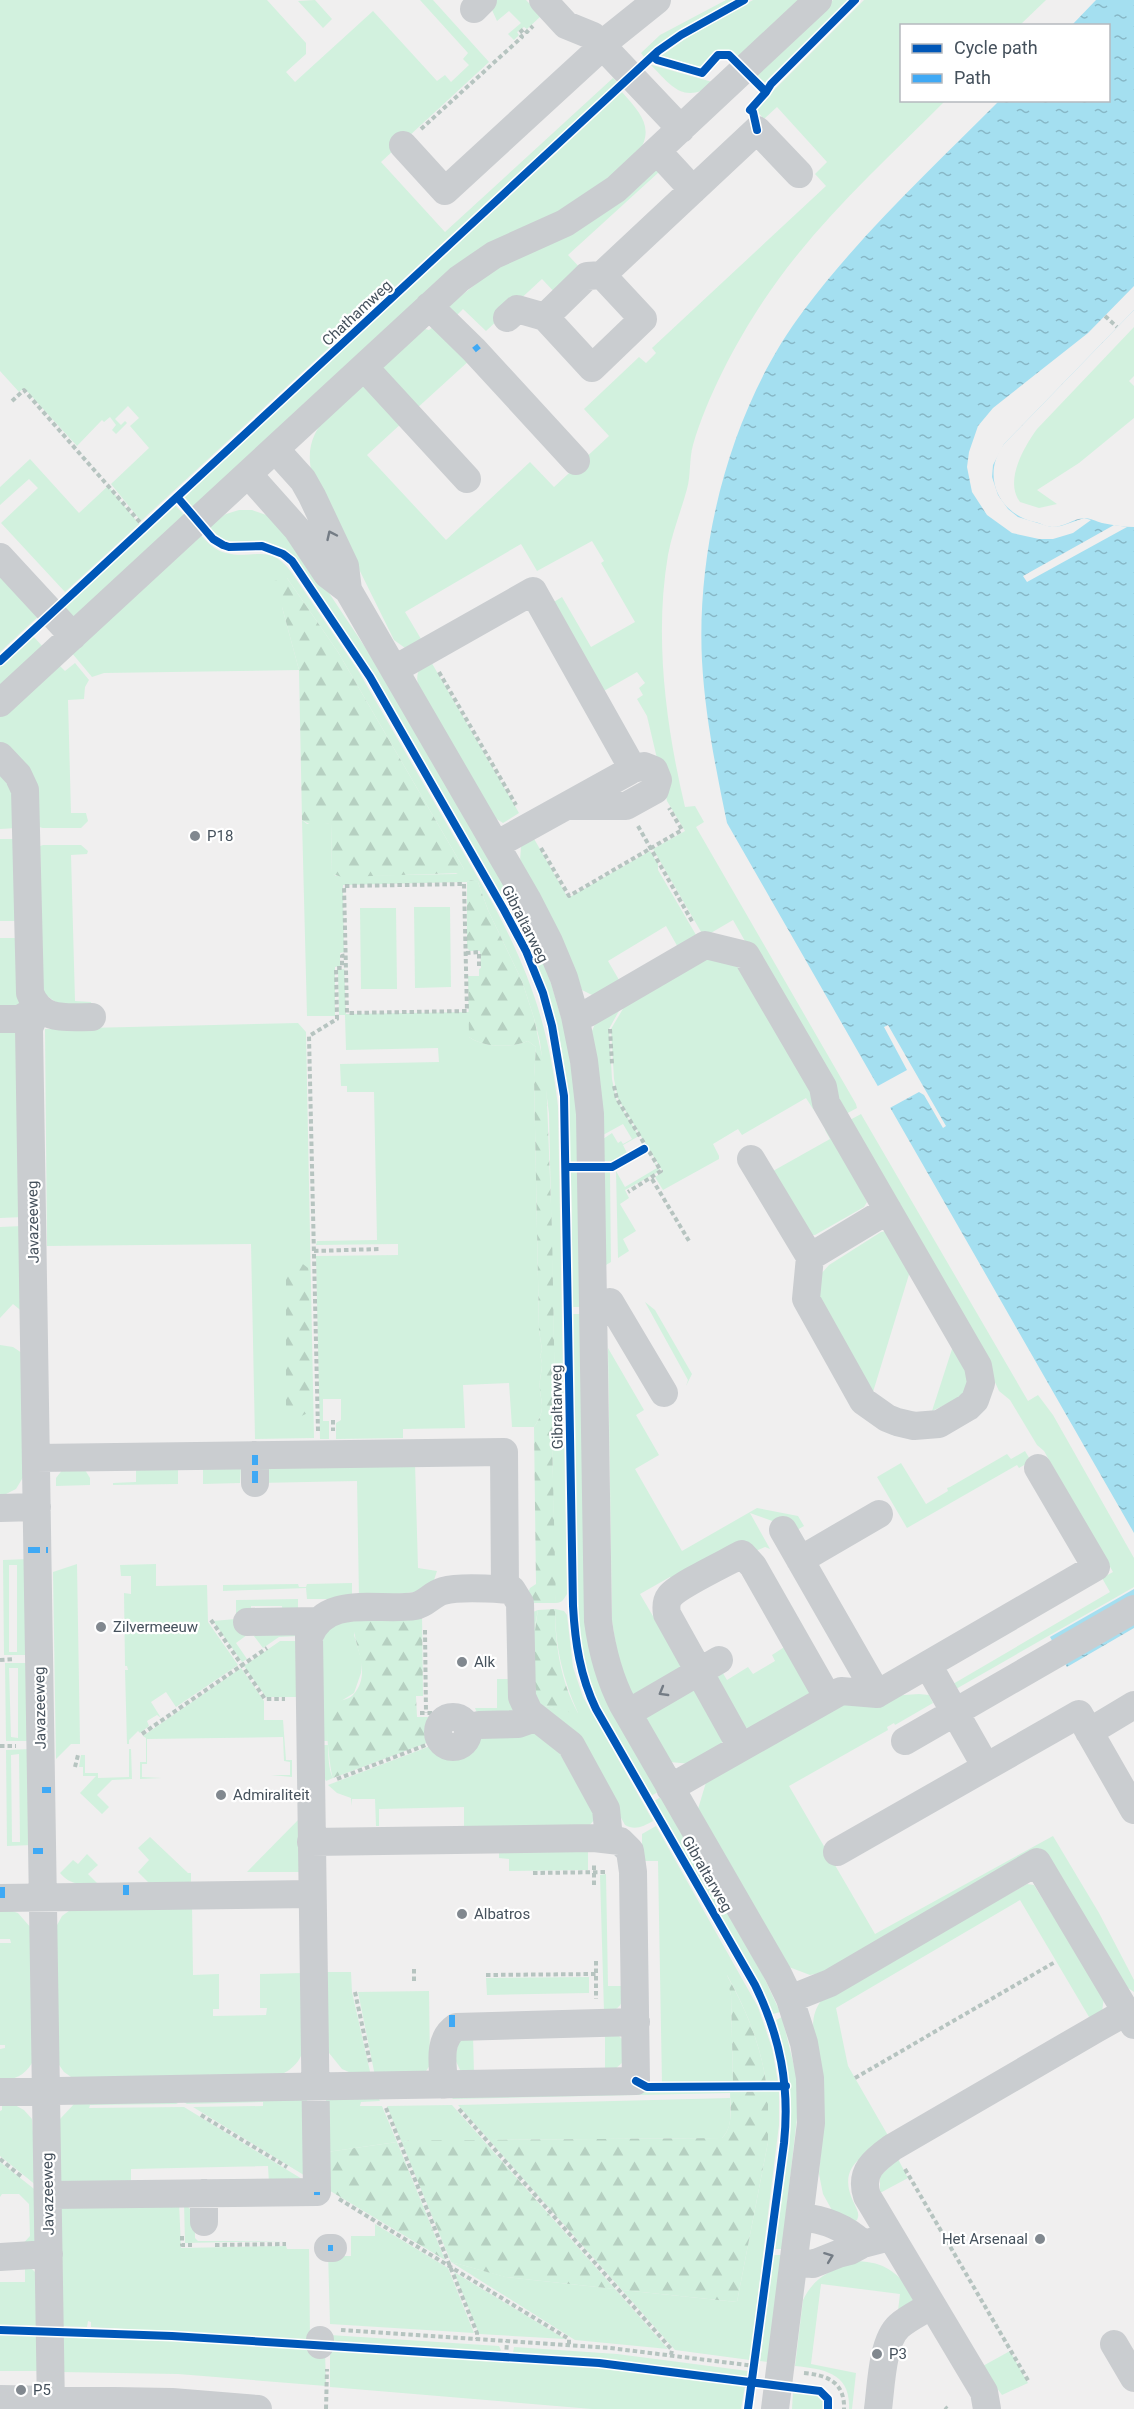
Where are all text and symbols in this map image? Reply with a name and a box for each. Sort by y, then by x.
legend [900,24,1110,102]
text: Cycle path [954,37,1038,58]
text: Path [954,67,991,88]
street label: Chathamweg [319,276,395,350]
one-way arrow [326,531,338,542]
place label: P18 [207,827,233,845]
marker: P18 [188,829,202,843]
street label: Gibraltarweg [498,882,552,966]
street label: Javazeeweg [23,1181,43,1263]
street label: Gibraltarweg [547,1364,567,1450]
place label: Zilvermeeuw [113,1618,198,1636]
marker: Zilvermeeuw [94,1620,108,1634]
place label: Alk [474,1653,495,1671]
marker: Alk [455,1655,469,1669]
street label: Javazeeweg [30,1667,50,1749]
one-way arrow [659,1685,669,1696]
place label: Admiraliteit [233,1786,310,1804]
marker: Admiraliteit [214,1788,228,1802]
street label: Gibraltarweg [678,1833,736,1915]
place label: Albatros [474,1905,530,1923]
marker: Albatros [455,1907,469,1921]
street label: Javazeeweg [38,2153,58,2235]
place label: Het Arsenaal [942,2230,1028,2248]
marker: Het Arsenaal [1033,2232,1047,2246]
one-way arrow [824,2252,834,2265]
place label: P3 [889,2345,907,2363]
marker: P3 [870,2347,884,2361]
place label: P5 [33,2381,51,2399]
marker: P5 [14,2383,28,2397]

